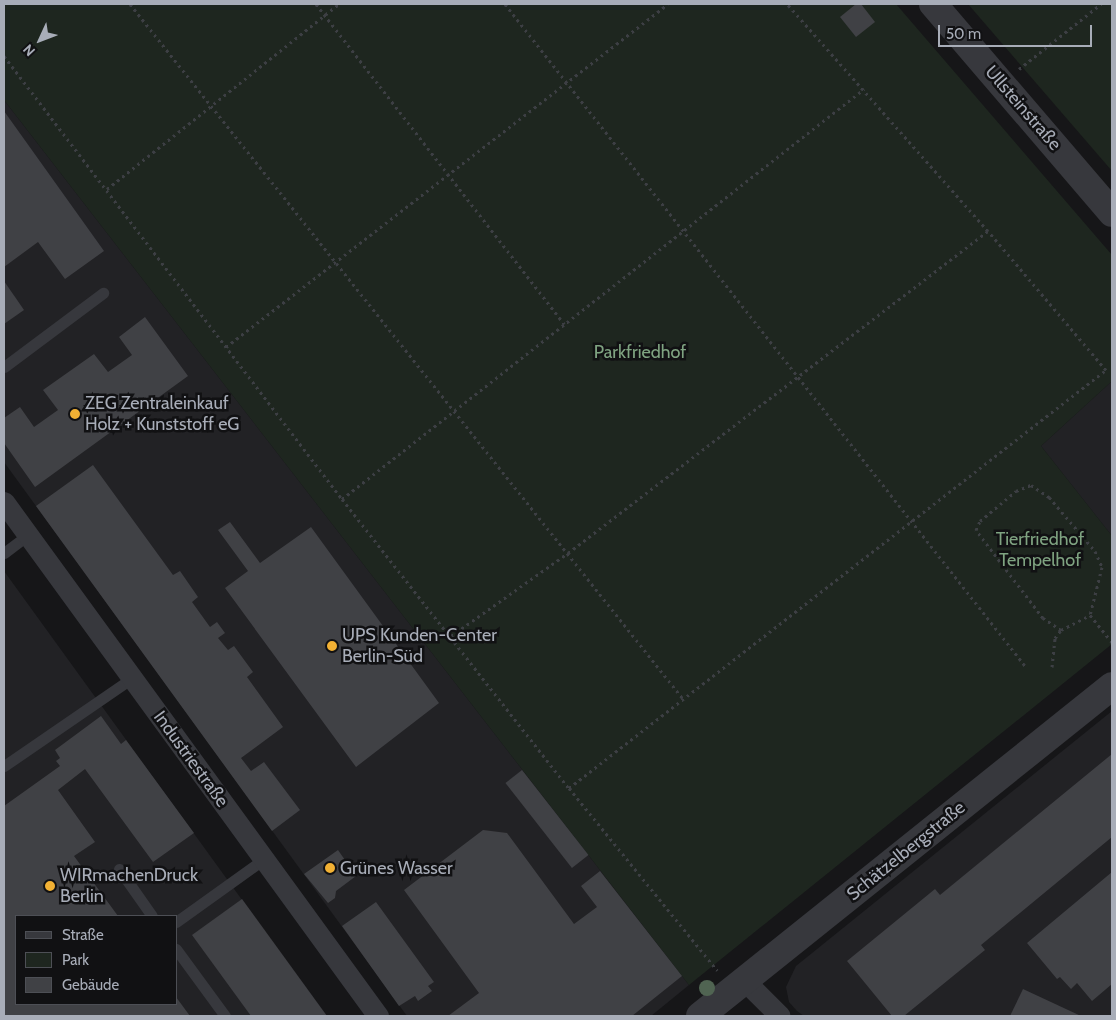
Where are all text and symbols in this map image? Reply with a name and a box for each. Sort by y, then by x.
north arrow [15,15,65,65]
scale bar [941,15,1095,47]
text: 50 m [946,25,981,43]
text: N [19,40,39,60]
street label: Ullsteinstraße [980,61,1066,155]
park label: Parkfriedhof [594,341,686,363]
place label: ZEG Zentraleinkauf Holz + Kunststoff eG [85,393,239,436]
marker: ZEG Zentraleinkauf Holz + Kunststoff eG [69,408,81,420]
park label: Tierfriedhof Tempelhof [996,529,1084,572]
place label: UPS Kunden-Center Berlin-Süd [342,625,497,668]
marker: UPS Kunden-Center Berlin-Süd [326,640,338,652]
street label: Industriestraße [149,707,233,811]
street label: Schätzelbergstraße [843,797,969,905]
place label: Grünes Wasser [340,857,453,879]
marker: Grünes Wasser [324,862,336,874]
place label: WIRmachenDruck Berlin [60,865,198,908]
marker: WIRmachenDruck Berlin [44,880,56,892]
legend [15,915,178,1005]
text: Straße [62,926,104,944]
text: Park [62,951,89,969]
text: Gebäude [62,976,119,994]

